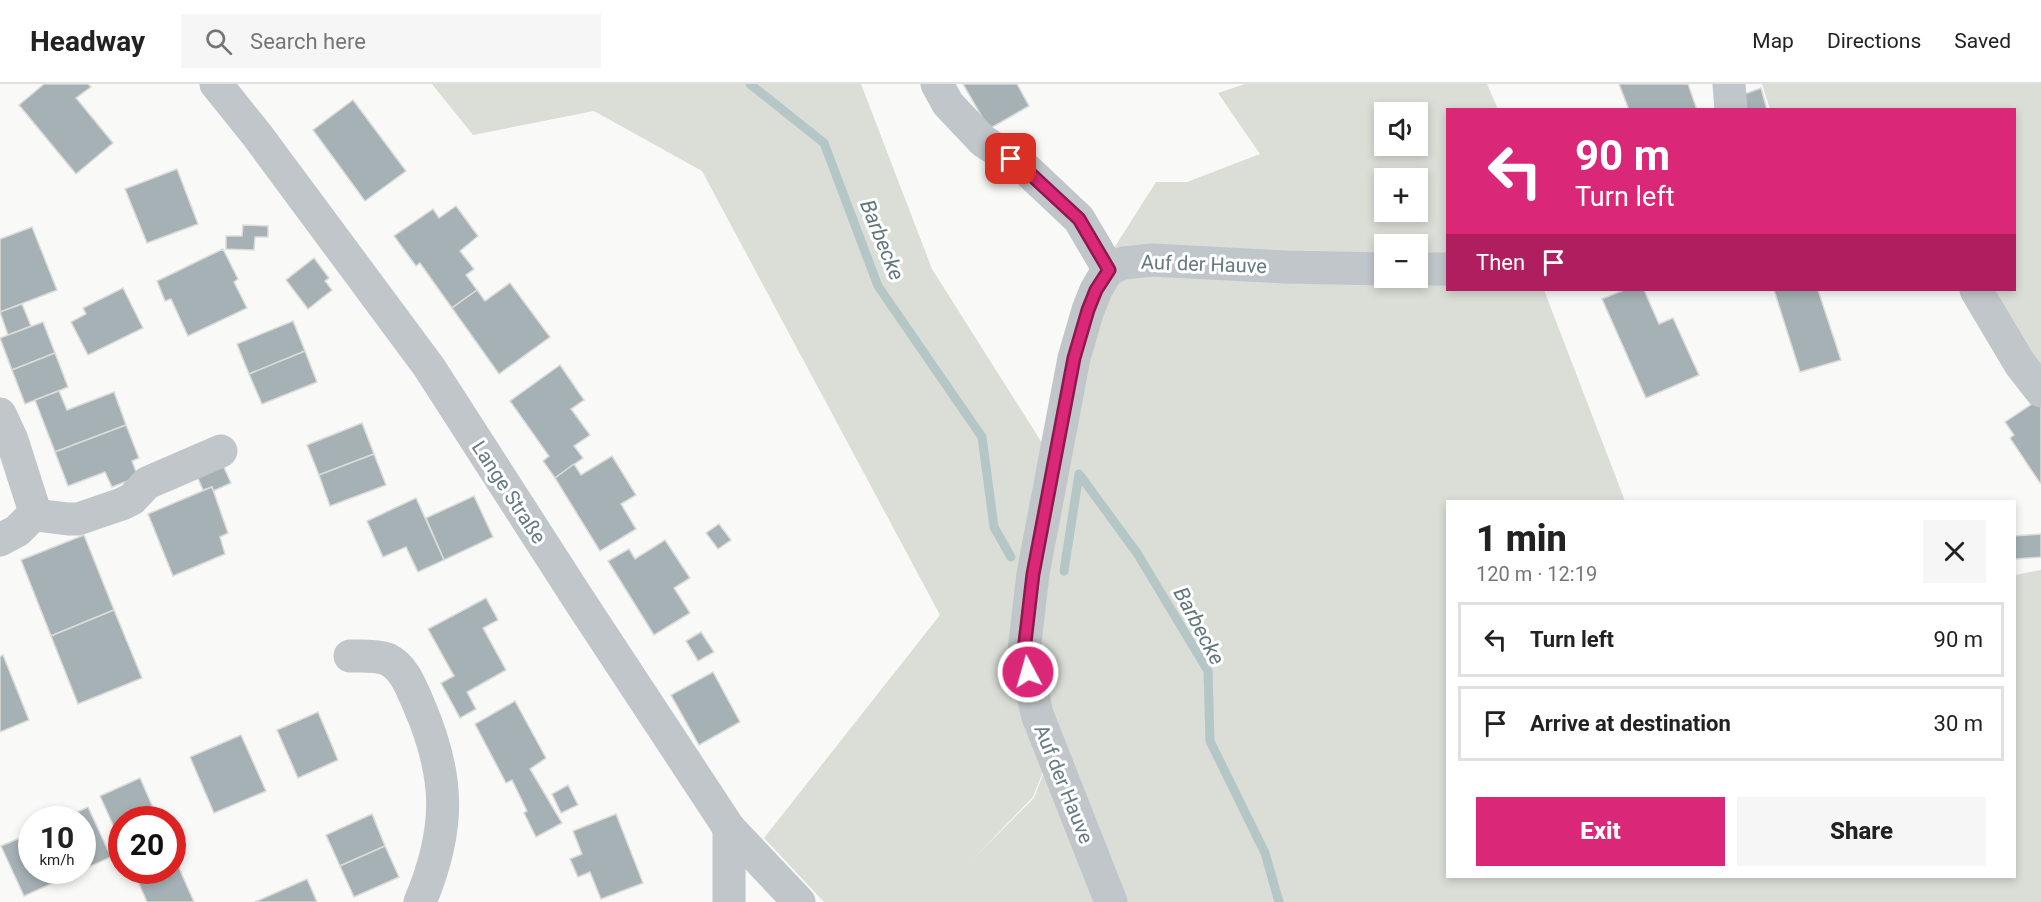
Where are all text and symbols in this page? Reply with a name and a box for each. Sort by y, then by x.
search box [181,14,601,68]
text: Headway [30,25,145,58]
icon: search [202,25,235,58]
text: Search here [250,29,366,54]
text: Map [1752,29,1794,53]
text: Directions [1827,29,1921,53]
text: Saved [1954,29,2011,53]
map controls [1374,102,1428,288]
button: sound [1374,102,1428,156]
text: 90 m [1575,131,1670,180]
icon: left [1476,132,1554,210]
pin [985,133,1036,184]
icon: arrive [994,142,1027,175]
button: + [1374,168,1428,222]
text: Turn left [1575,181,1675,213]
water label: Barbecke [855,196,909,284]
button: − [1374,234,1428,288]
icon: arrive [1537,246,1570,279]
street label: Auf der Hauve [1141,250,1267,278]
text: Then [1476,250,1525,275]
street label: Lange Straße [467,436,551,548]
text: 1 min [1476,518,1567,560]
button: close [1923,520,1986,583]
text: 120 m · 12:19 [1476,562,1597,586]
water label: Barbecke [1169,583,1230,669]
icon: left [1479,623,1512,656]
text: Turn left [1530,627,1614,652]
text: 90 m [1934,627,1983,652]
position arrow [996,640,1060,704]
icon: arrive [1479,707,1512,740]
text: Arrive at destination [1530,711,1731,736]
text: 30 m [1934,711,1983,736]
street label: Auf der Hauve [1029,721,1099,847]
button: Exit [1476,797,1725,866]
button: Share [1737,797,1986,866]
speed limit sign: 20 [108,806,186,884]
text: 10 [40,820,74,855]
text: km/h [39,851,75,869]

